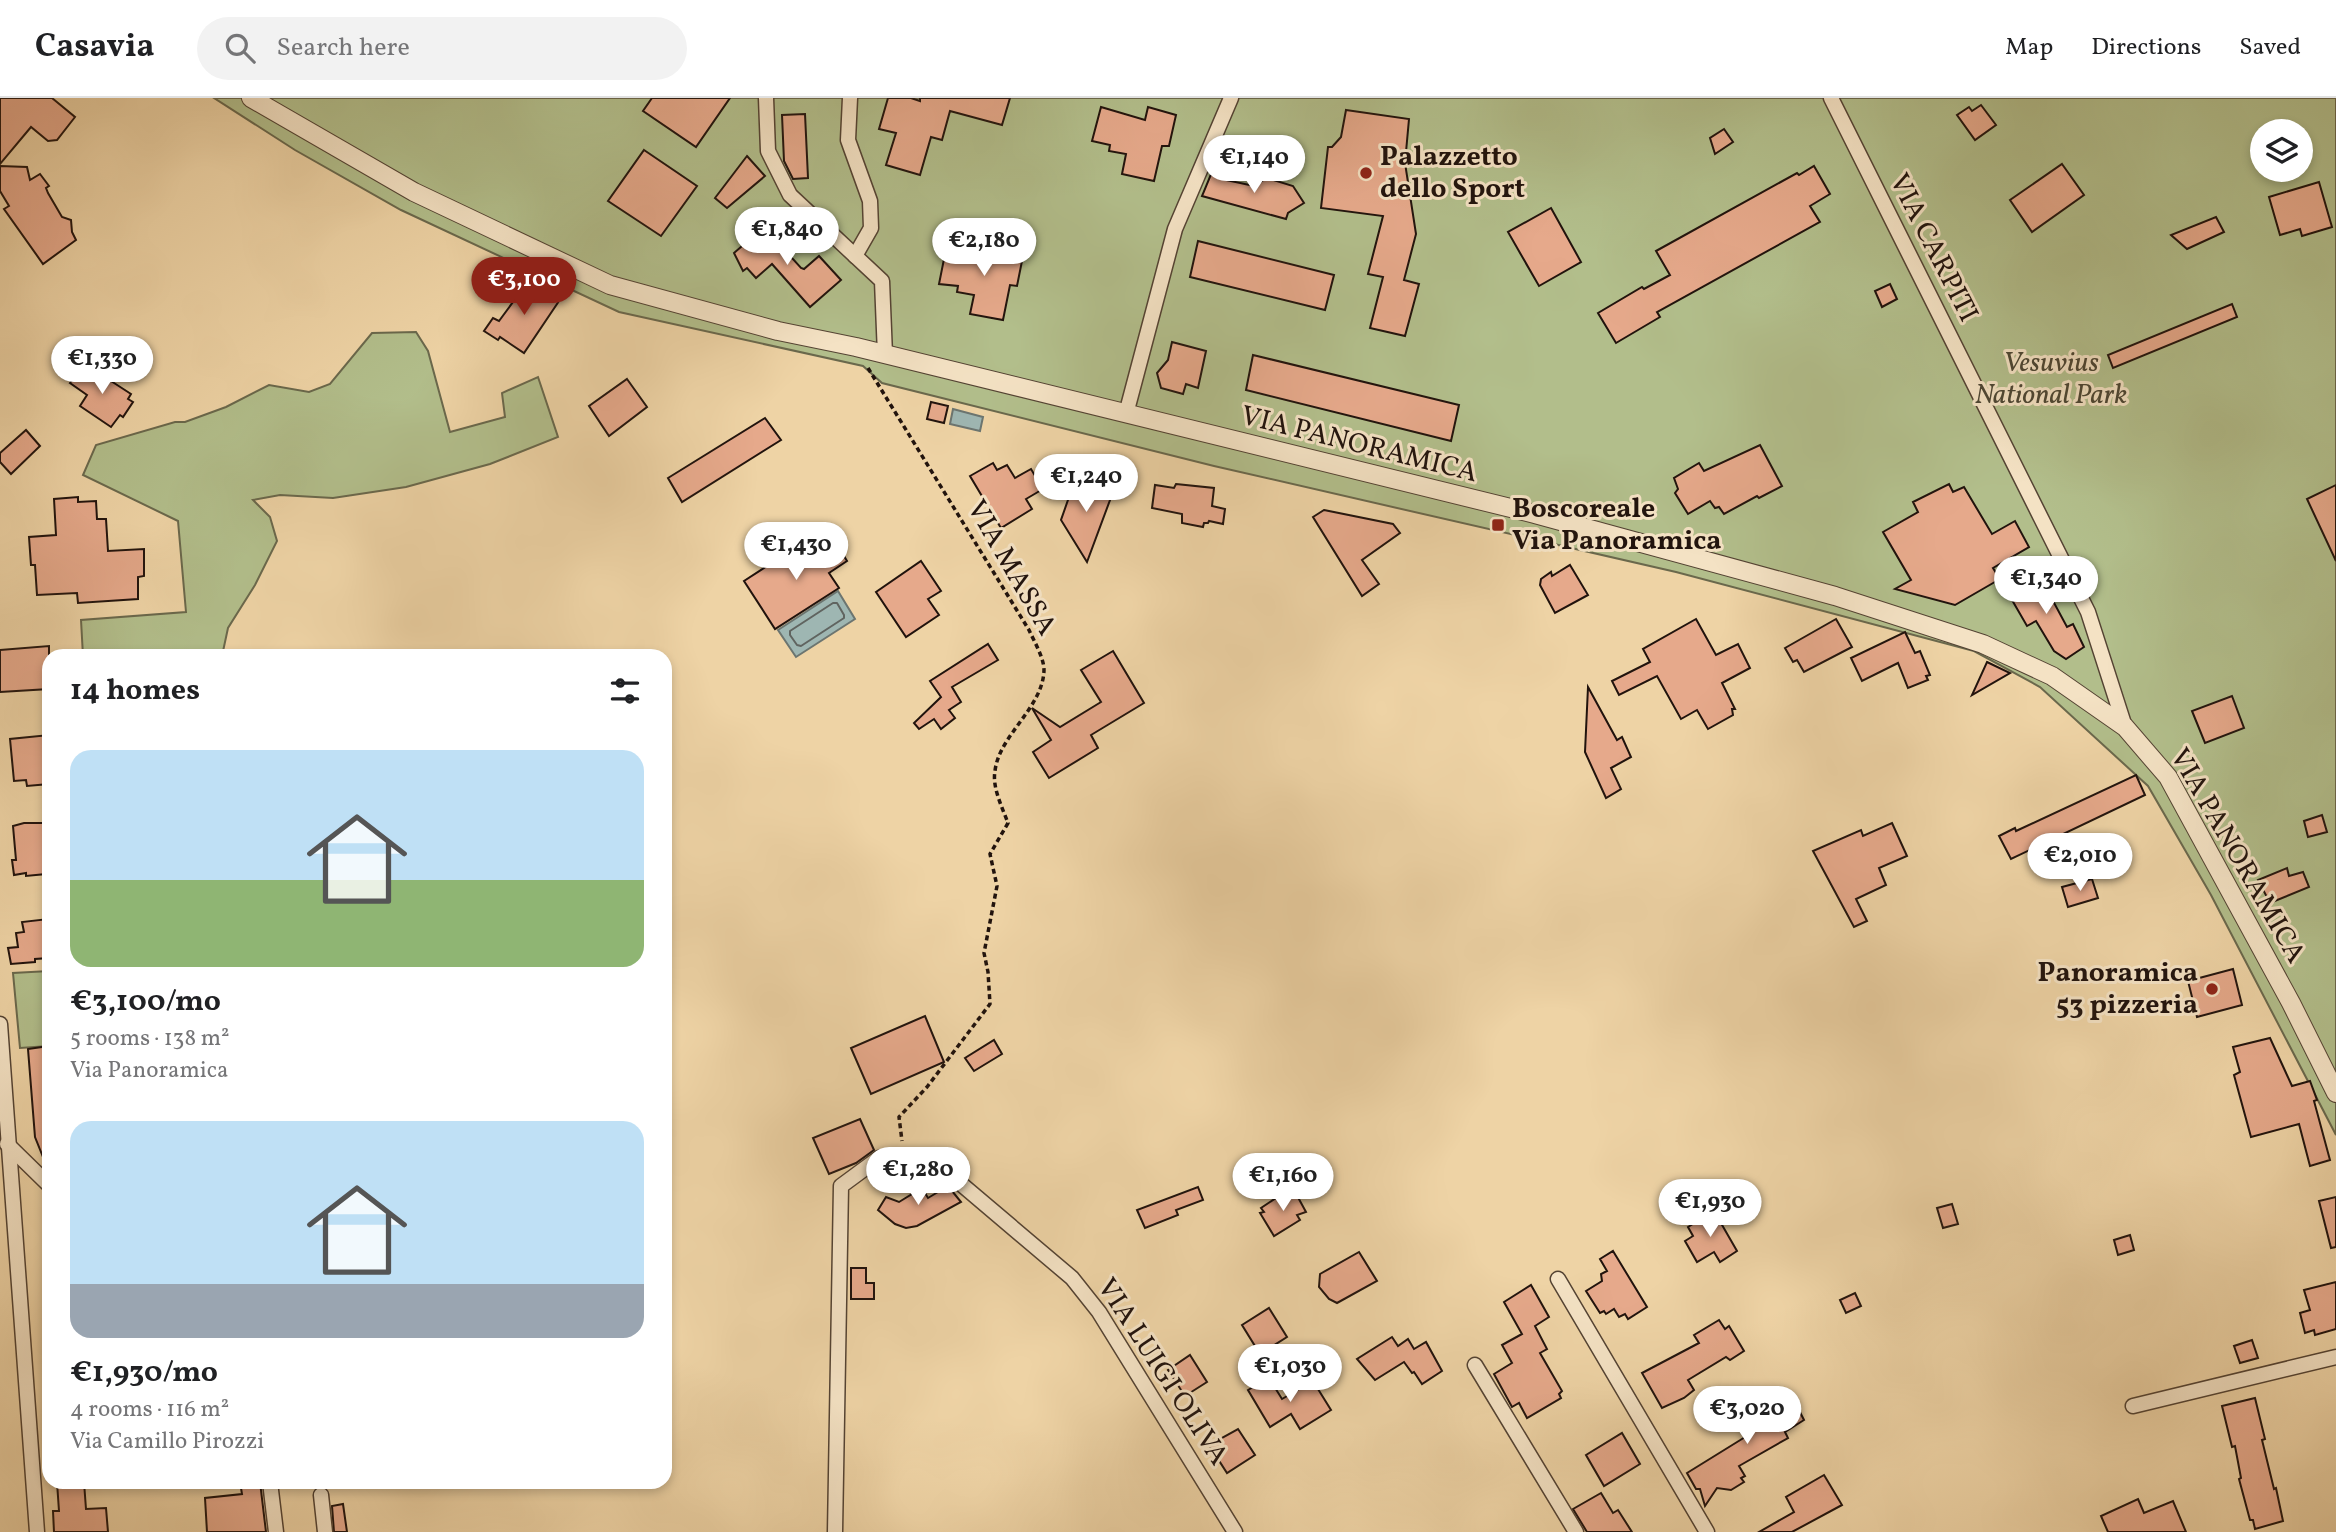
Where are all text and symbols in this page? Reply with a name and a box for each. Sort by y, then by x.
search box [197,17,687,80]
text: Casavia [35,25,155,71]
icon: search [221,29,259,67]
text: Search here [277,30,410,66]
text: Map [2005,31,2053,65]
text: Directions [2091,31,2201,65]
text: Saved [2239,31,2301,65]
map controls [2250,119,2313,182]
button: layers [2250,119,2313,182]
pin: €1,140 [1197,136,1311,195]
place label: Palazzetto dello Sport [1380,138,1525,209]
text: €1,140 [1219,142,1289,174]
marker: Palazzetto dello Sport [1358,165,1374,181]
street label: VIA CARPITI [1879,167,1987,329]
pin: €1,840 [730,208,844,267]
text: €1,840 [751,214,823,246]
pin: €2,180 [927,218,1041,278]
text: €2,180 [948,225,1020,257]
pin: €3,100 [467,258,581,317]
text: €3,100 [487,264,561,296]
pin: €1,330 [45,336,159,396]
text: €1,330 [67,343,137,375]
park label: Vesuvius National Park [1975,344,2127,415]
street label: VIA PANORAMICA [1237,397,1482,493]
pin: €1,240 [1029,454,1143,514]
text: €1,240 [1050,461,1122,493]
place label: Boscoreale Via Panoramica [1512,490,1722,561]
street label: VIA MASSA [956,493,1066,643]
marker: Boscoreale Via Panoramica [1490,517,1506,533]
pin: €1,430 [739,522,853,582]
text: €1,430 [760,529,832,561]
pin: €1,340 [1989,556,2103,616]
text: €1,340 [2010,563,2082,595]
text: 14 homes [70,670,200,712]
icon: filters [606,672,644,710]
street label: VIA PANORAMICA [2159,741,2315,971]
icon: home [294,796,420,922]
pin: €2,010 [2023,834,2137,893]
text: €2,010 [2043,840,2117,872]
place label: Panoramica 53 pizzeria [2037,954,2198,1025]
text: €3,100/mo [70,981,221,1023]
marker: Panoramica 53 pizzeria [2204,981,2220,997]
text: 5 rooms · 138 m² [70,1023,230,1055]
text: Via Panoramica [70,1055,229,1087]
pin: €1,280 [861,1148,975,1207]
text: €1,280 [882,1154,954,1186]
pin: €1,160 [1226,1154,1340,1213]
text: €1,160 [1249,1160,1317,1192]
icon: home [294,1167,420,1293]
pin: €1,930 [1653,1180,1767,1239]
text: €1,930 [1675,1186,1745,1218]
street label: VIA LUIGI OLIVA [1087,1271,1237,1473]
pin: €1,030 [1233,1344,1347,1404]
text: €1,030 [1254,1351,1326,1383]
text: €1,930/mo [70,1352,218,1394]
pin: €3,020 [1690,1386,1804,1446]
text: €3,020 [1709,1393,1785,1425]
text: 4 rooms · 116 m² [70,1394,229,1426]
text: Via Camillo Pirozzi [70,1426,264,1458]

